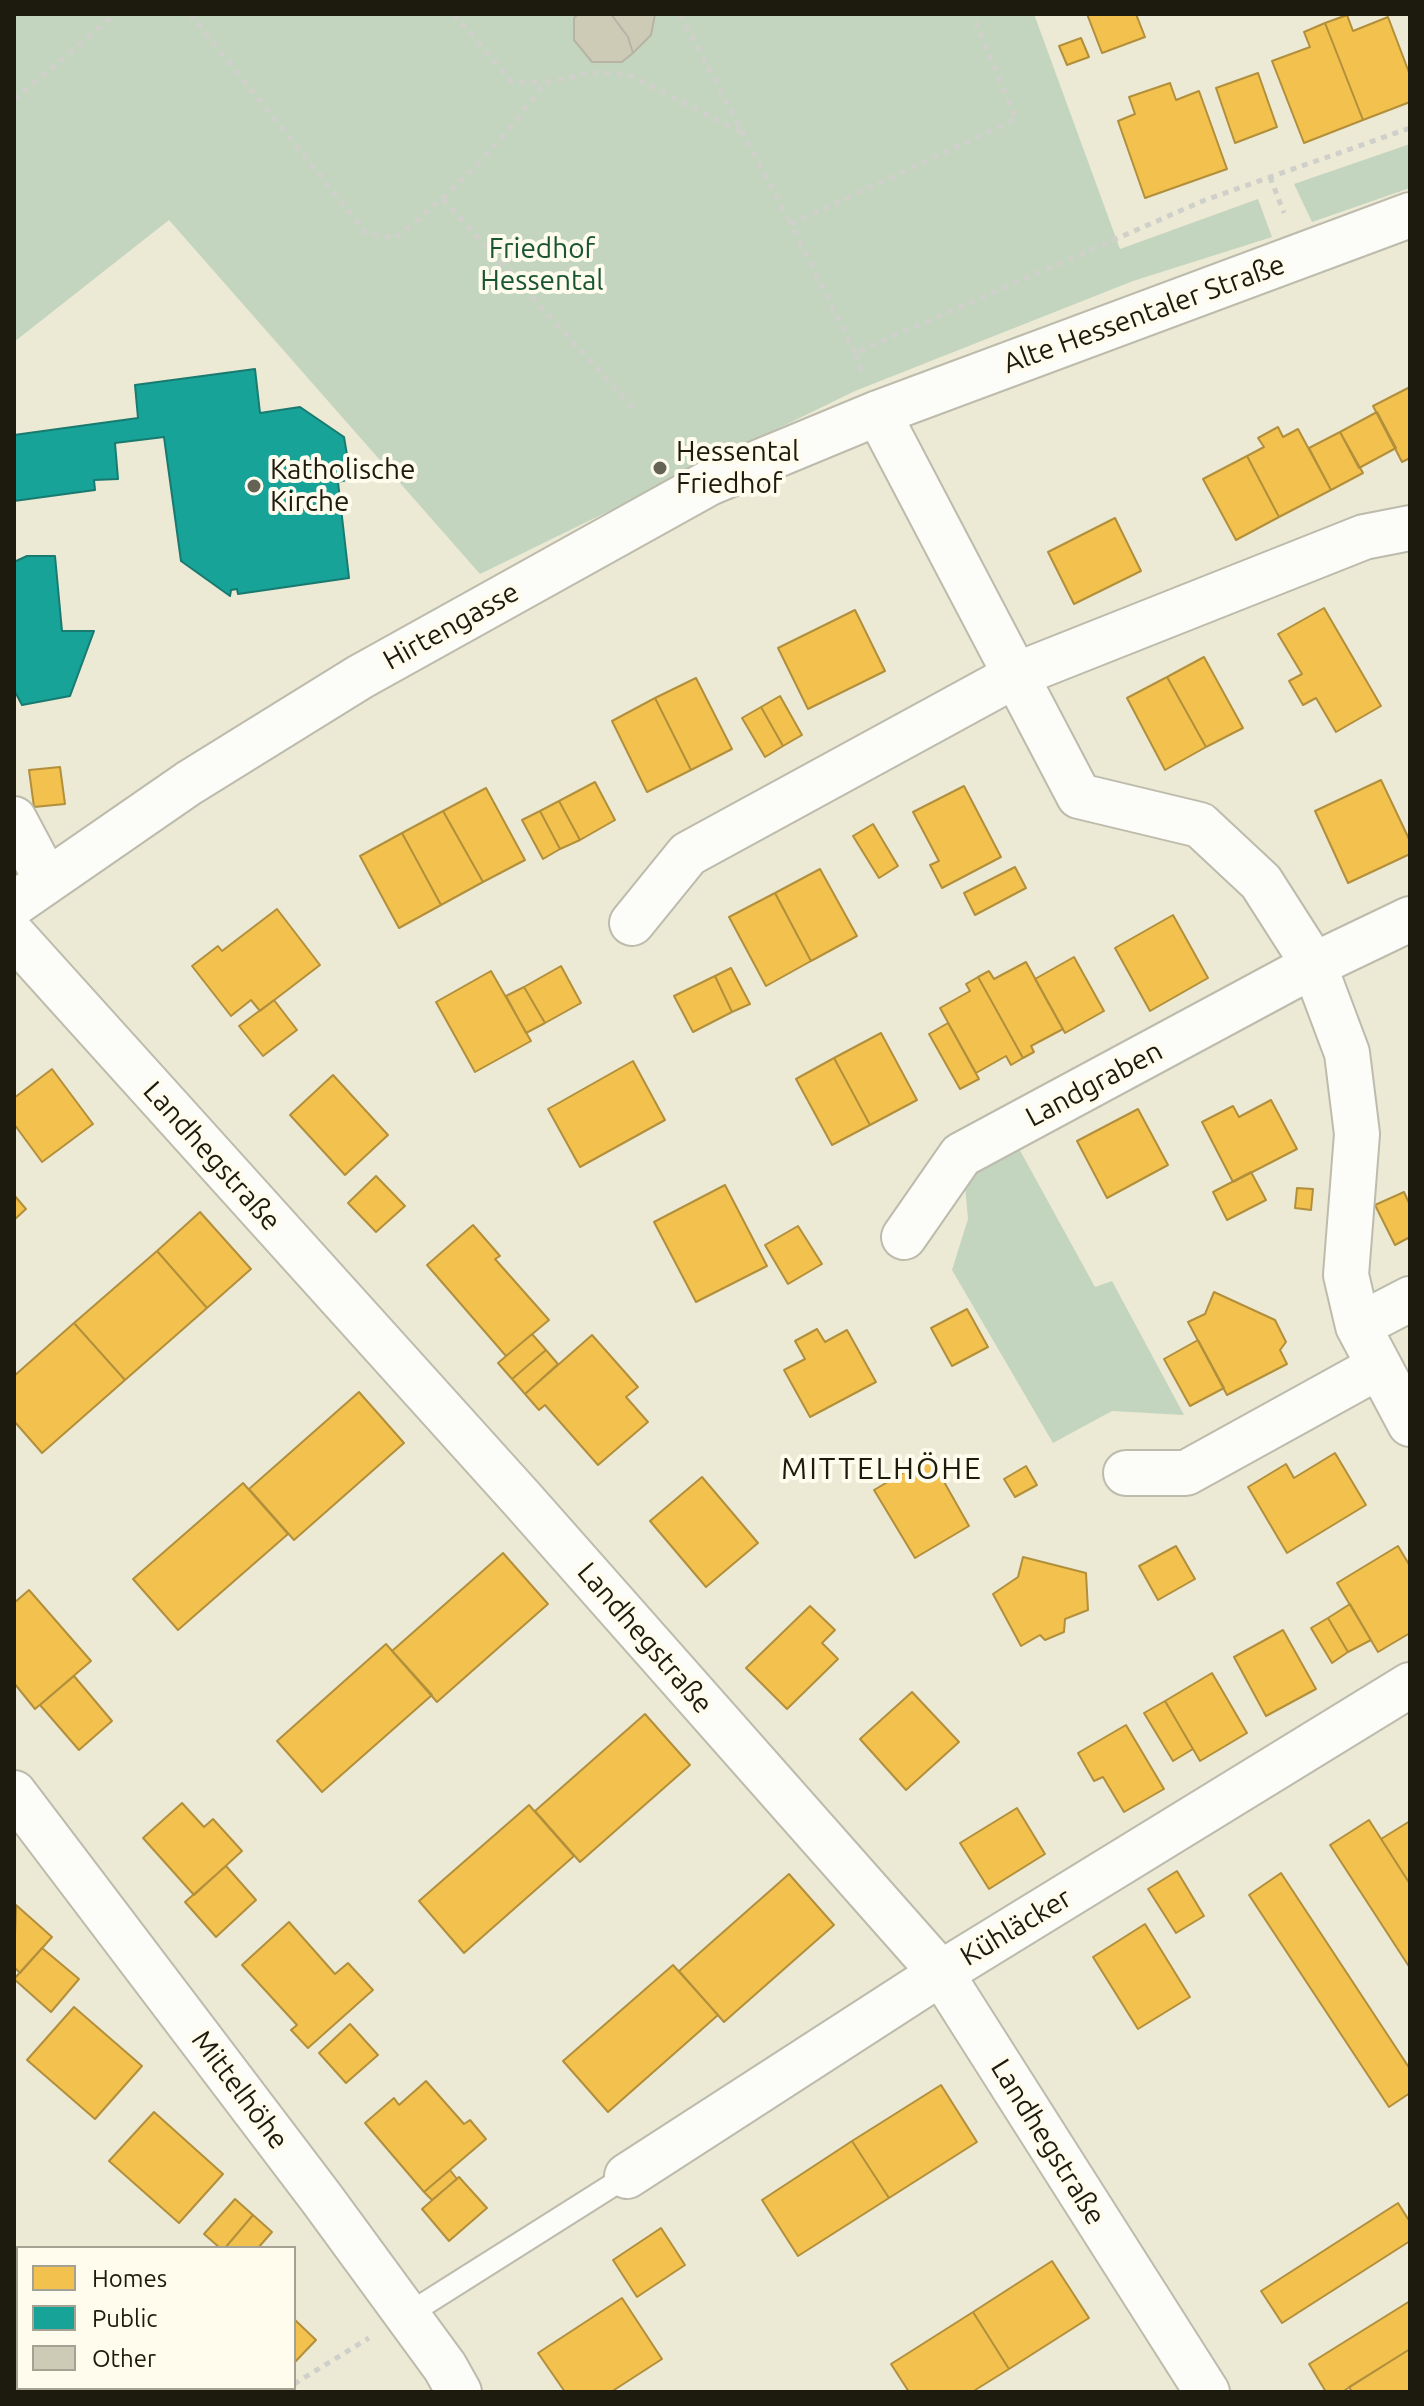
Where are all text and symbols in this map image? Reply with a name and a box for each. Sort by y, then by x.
park label: Friedhof Hessental [480,232,604,298]
street label: Alte Hessentaler Straße [999,247,1289,381]
place label: Hessental Friedhof [676,435,799,501]
place label: Katholische Kirche [270,453,416,519]
marker: Hessental Friedhof [651,459,669,477]
marker: Katholische Kirche [245,477,263,495]
street label: Hirtengasse [377,575,525,677]
street label: Landgraben [1020,1034,1168,1134]
street label: Landhegstraße [136,1075,288,1237]
district label: MITTELHÖHE [781,1451,983,1487]
street label: Landhegstraße [570,1556,720,1720]
street label: Kühläcker [954,1881,1078,1973]
street label: Mittelhöhe [185,2024,295,2156]
street label: Landhegstraße [984,2053,1112,2231]
legend [16,2246,296,2390]
text: Homes [92,2265,167,2292]
text: Public [92,2305,157,2332]
text: Other [92,2345,156,2372]

